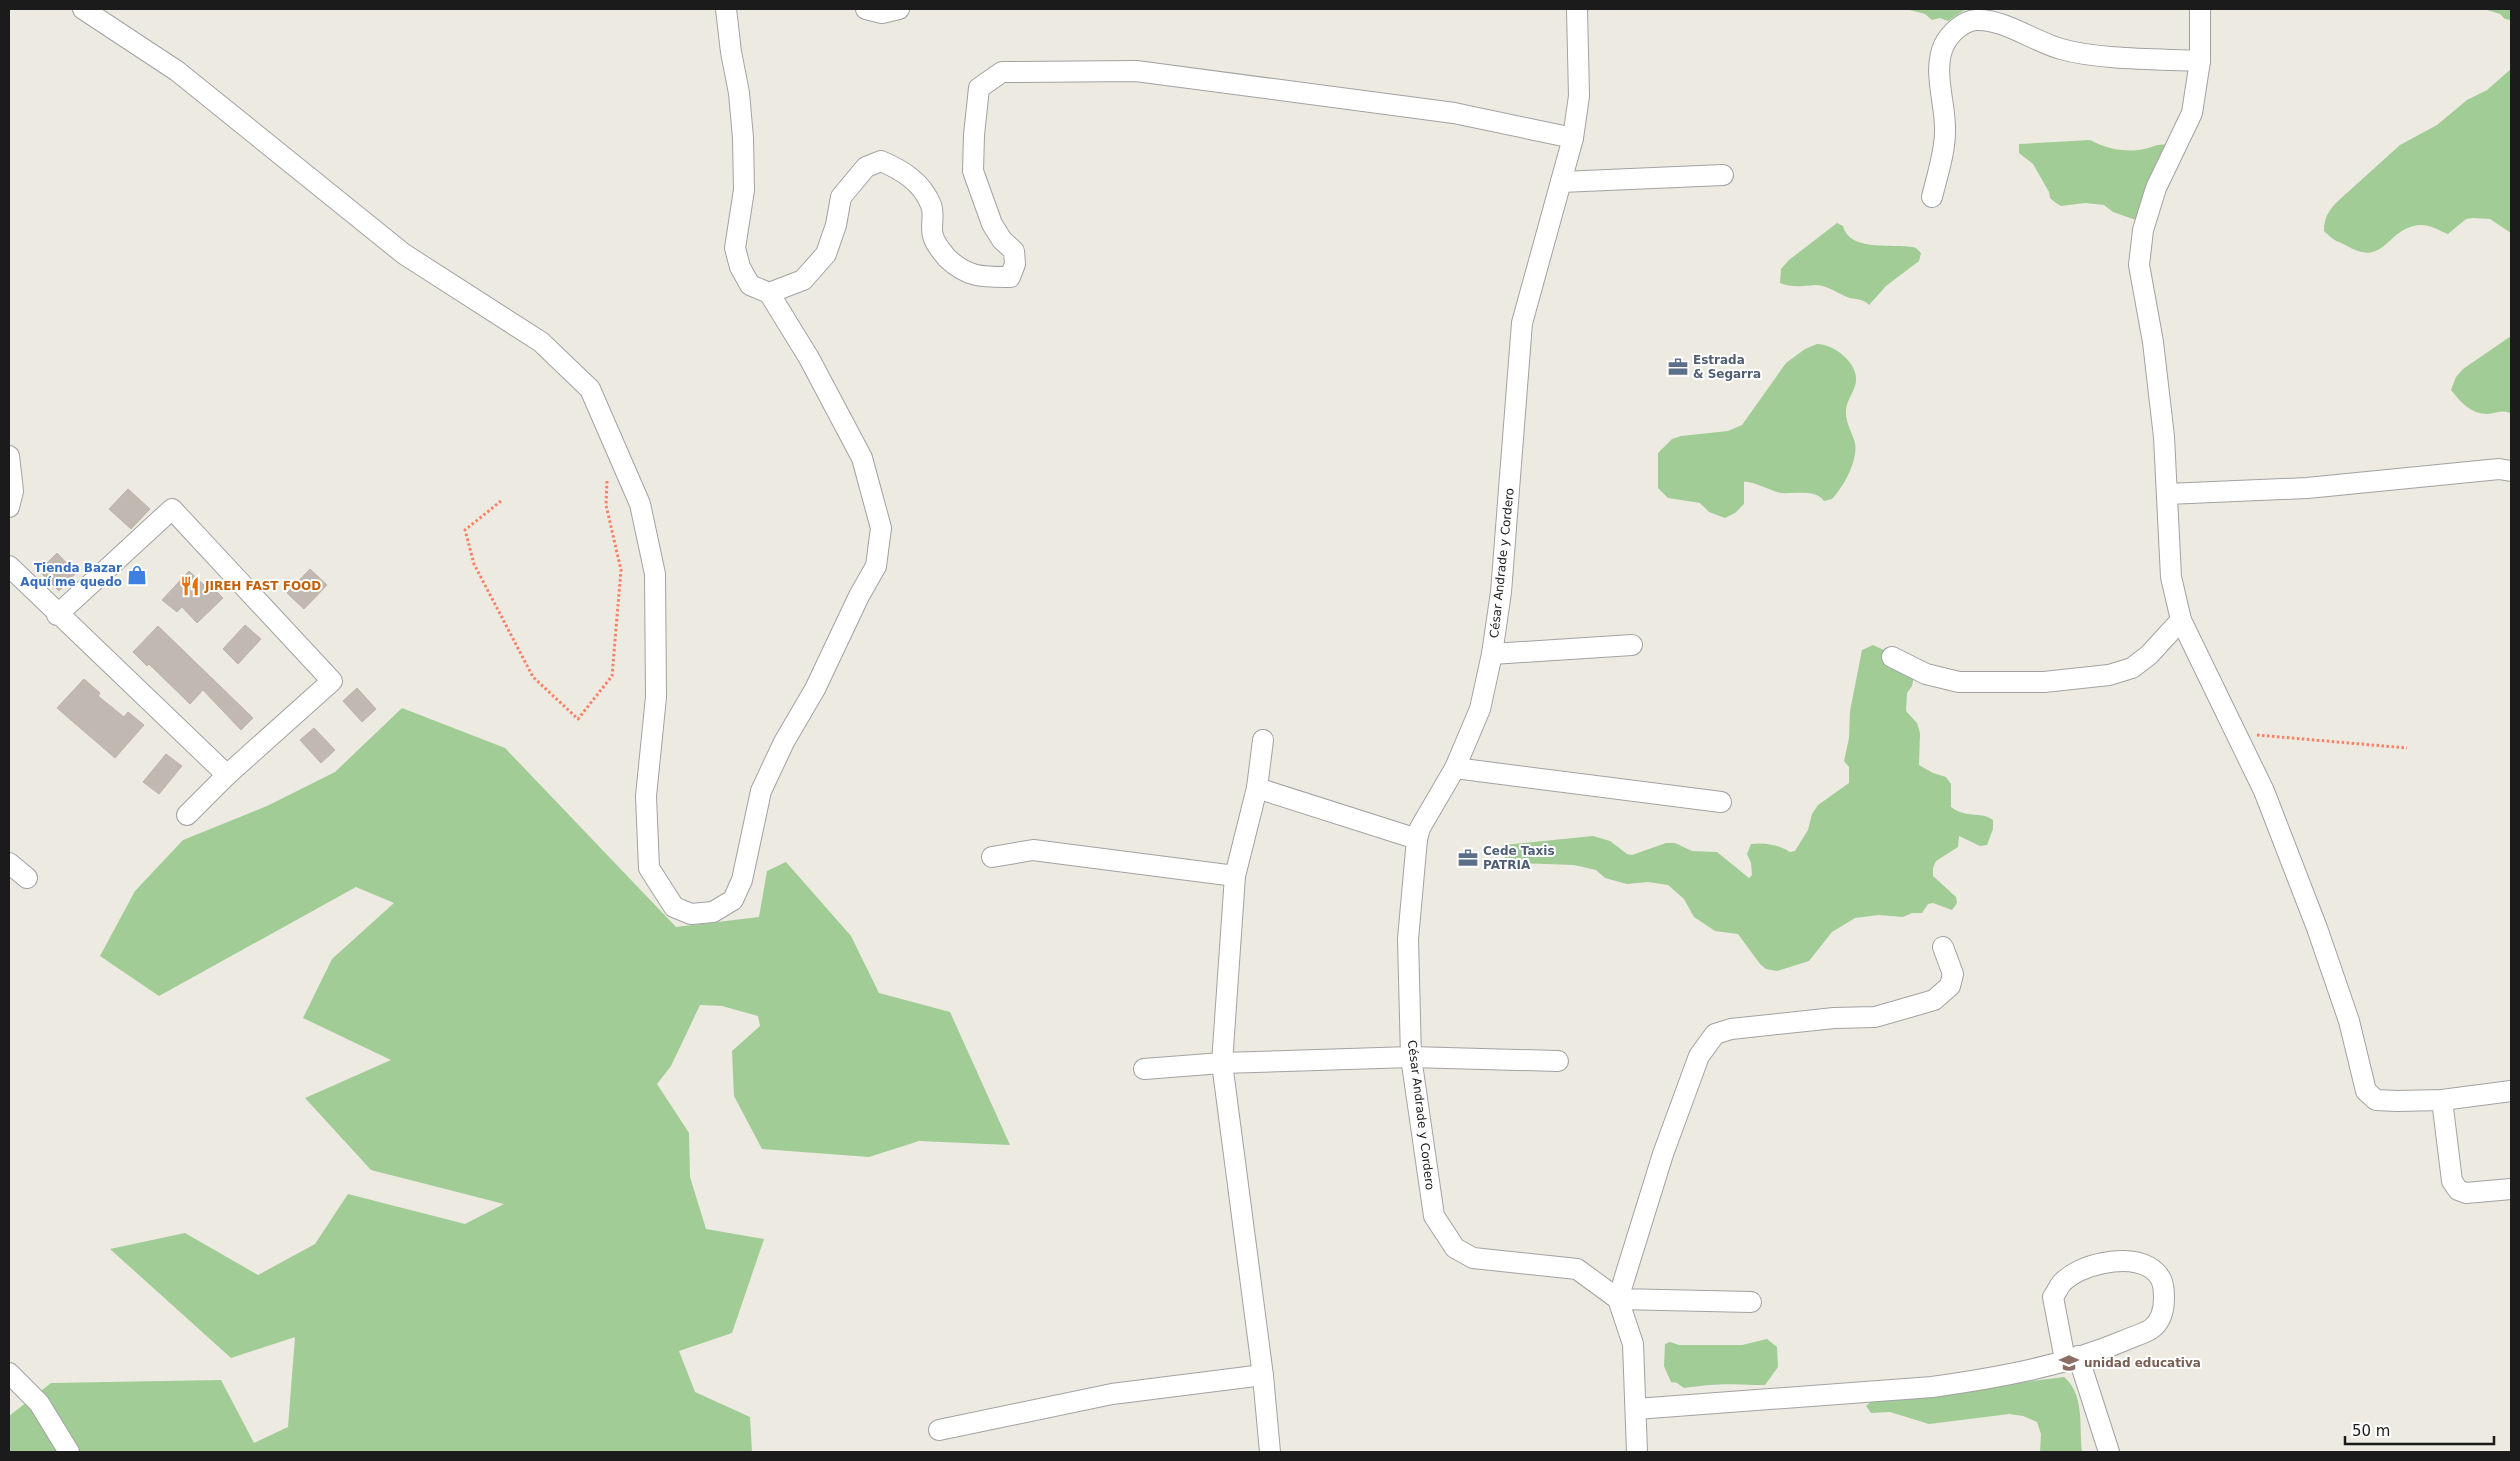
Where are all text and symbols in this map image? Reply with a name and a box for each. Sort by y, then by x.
place label: Estrada & Segarra [1693,353,1761,381]
office icon: Estrada & Segarra [1667,356,1689,378]
street label: César Andrade y Cordero [1487,487,1517,639]
place label: Tienda Bazar Aquí me quedo [20,561,122,589]
shop icon: Tienda Bazar Aquí me quedo [126,564,148,586]
restaurant icon: JIREH FAST FOOD [179,575,201,597]
place label: JIREH FAST FOOD [204,579,321,593]
place label: Cede Taxis PATRIA [1483,844,1555,872]
office icon: Cede Taxis PATRIA [1457,847,1479,869]
street label: César Andrade y Cordero [1405,1039,1437,1191]
school or university icon: unidad educativa [2058,1352,2080,1374]
place label: unidad educativa [2084,1356,2201,1370]
scale bar [2345,1414,2494,1446]
text: 50 m [2352,1422,2390,1440]

